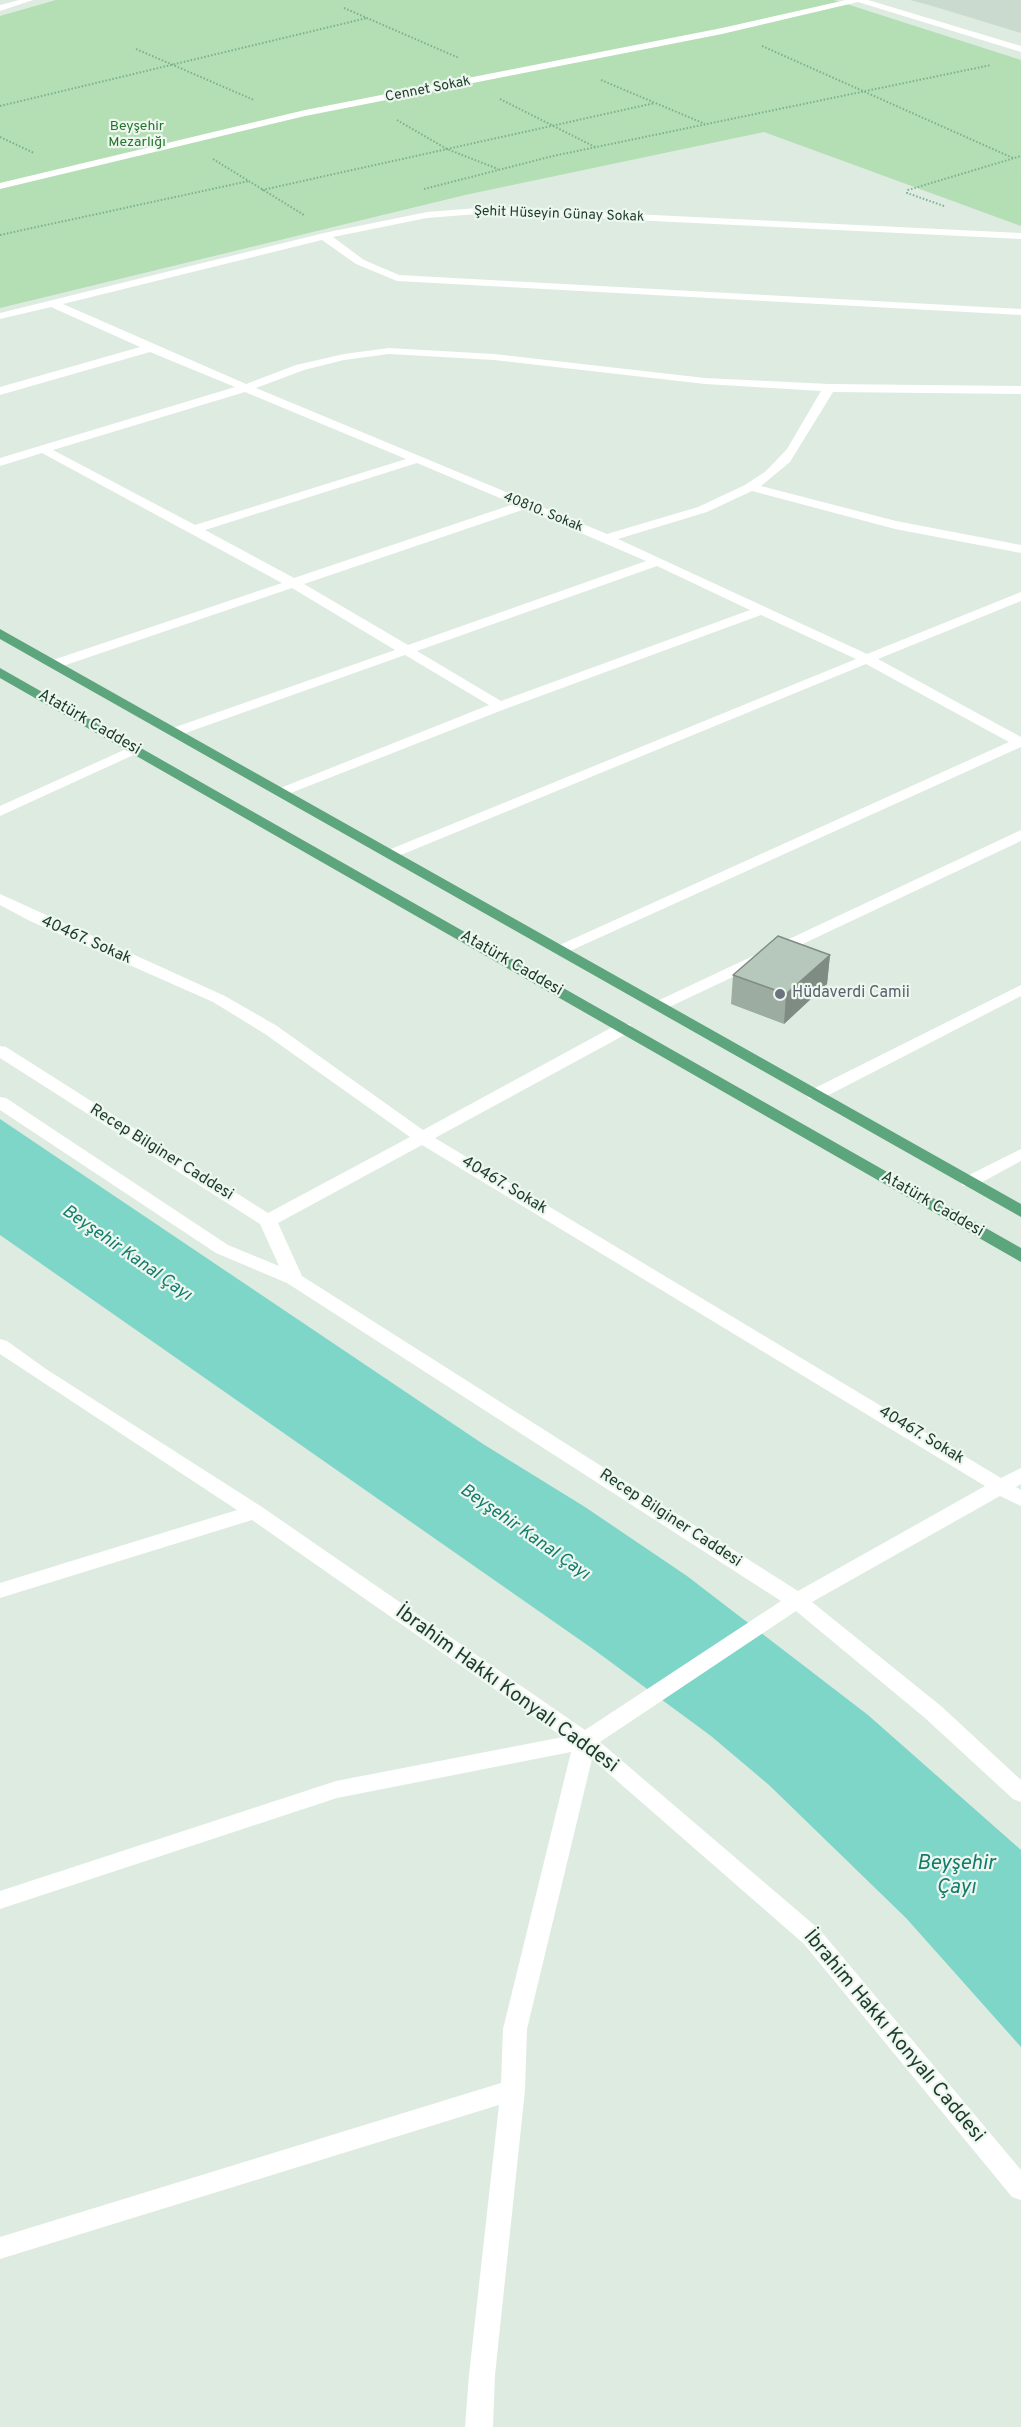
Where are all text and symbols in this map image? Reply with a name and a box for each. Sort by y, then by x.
street label: Cennet Sokak [384,73,472,107]
park label: Beyşehir Mezarlığı [108,119,166,152]
street label: Şehit Hüseyin Günay Sokak [474,204,644,226]
street label: 40810. Sokak [501,489,585,537]
street label: Atatürk Caddesi [34,686,144,760]
street label: 40467. Sokak [38,913,134,969]
street label: Atatürk Caddesi [456,927,566,1001]
place label: Hüdaverdi Camii [792,984,910,1004]
marker: Hüdaverdi Camii [773,987,787,1001]
street label: Recep Bilginer Caddesi [86,1101,236,1205]
street label: 40467. Sokak [458,1153,550,1219]
street label: Atatürk Caddesi [877,1168,987,1242]
water label: Beyşehir Kanal Çayı [57,1201,195,1307]
street label: 40467. Sokak [875,1403,967,1469]
street label: Recep Bilginer Caddesi [595,1466,745,1572]
water label: Beyşehir Kanal Çayı [455,1480,593,1586]
street label: İbrahim Hakkı Konyalı Caddesi [390,1601,622,1779]
water label: Beyşehir Çayı [917,1852,995,1902]
street label: İbrahim Hakkı Konyalı Caddesi [797,1926,989,2148]

